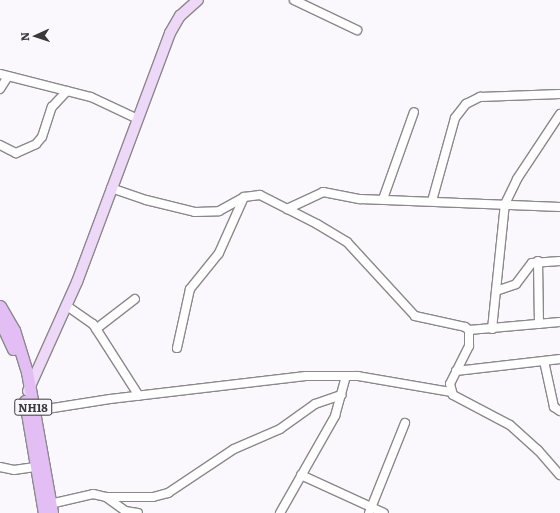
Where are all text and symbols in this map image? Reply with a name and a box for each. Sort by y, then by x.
north arrow [16,16,56,56]
text: N [16,32,32,42]
road number: NH18 [14,398,52,416]

